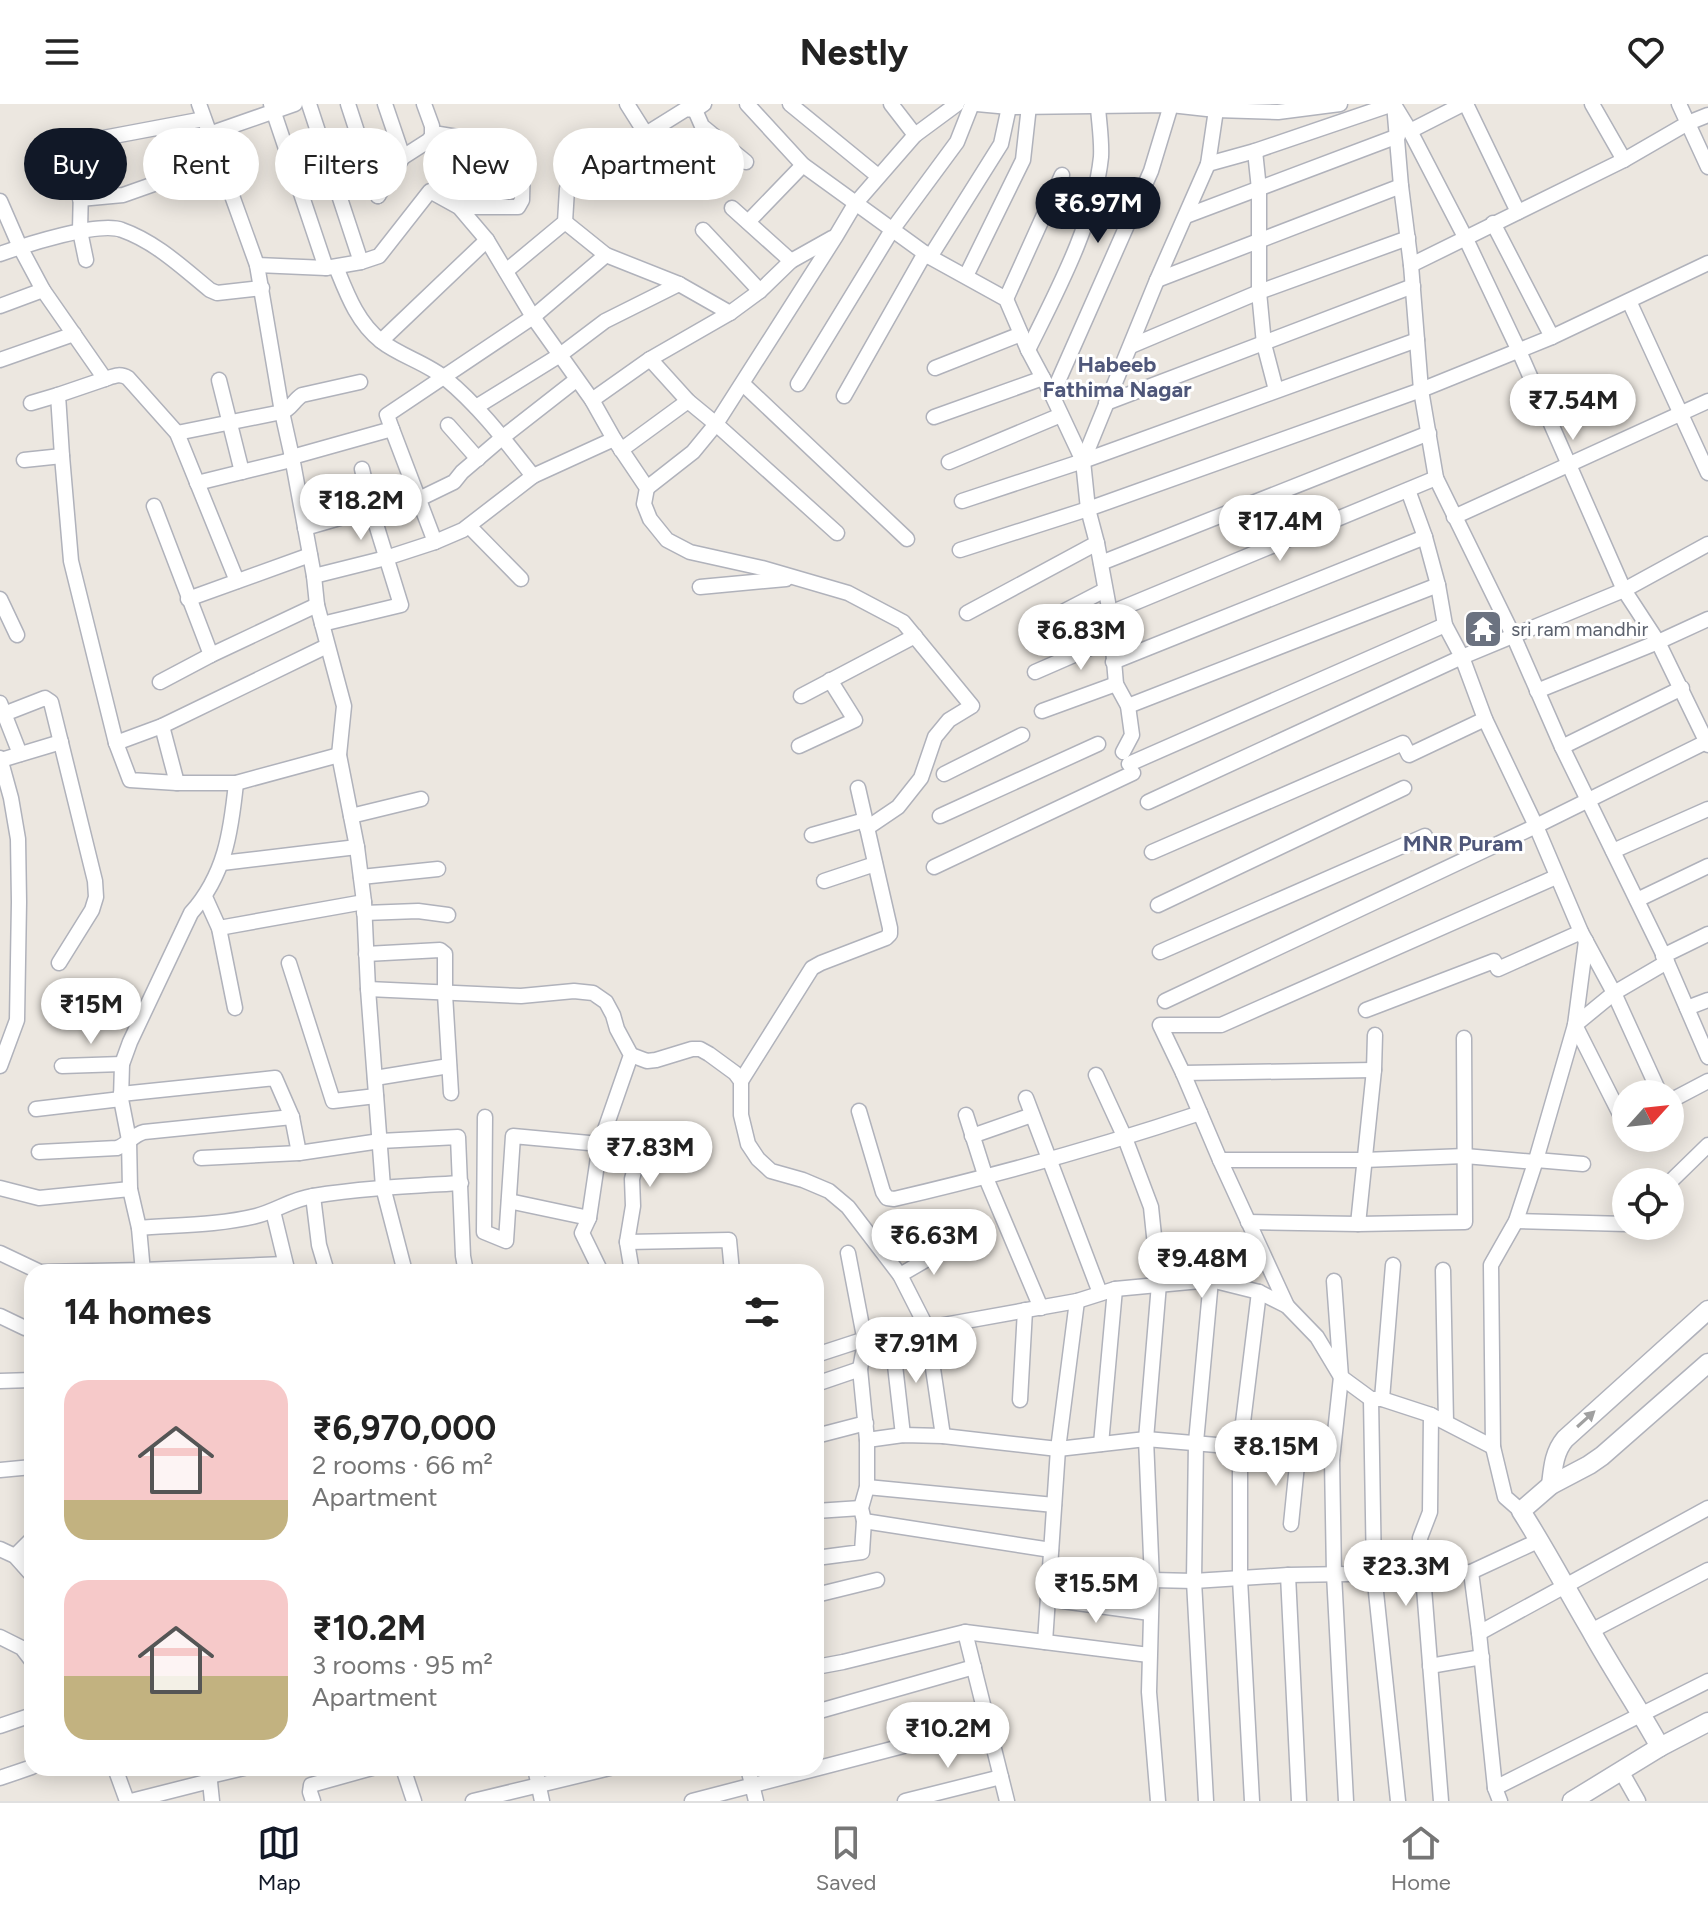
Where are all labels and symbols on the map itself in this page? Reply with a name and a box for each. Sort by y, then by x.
pin: ₹6.97M [1033,177,1163,245]
district label: Habeeb Fathima Nagar [1042,351,1192,403]
pin: ₹7.54M [1508,374,1638,442]
pin: ₹18.2M [296,474,426,542]
pin: ₹17.4M [1215,495,1345,563]
pin: ₹6.83M [1016,604,1146,672]
temple icon: sri ram mandhir [1462,608,1504,650]
place label: sri ram mandhir [1511,617,1648,641]
district label: MNR Puram [1403,830,1523,857]
pin: ₹15M [44,978,138,1046]
north arrow [1612,1080,1684,1152]
pin: ₹7.83M [585,1121,715,1189]
pin: ₹6.63M [869,1209,999,1277]
pin: ₹9.48M [1137,1232,1267,1300]
pin: ₹7.91M [851,1317,981,1385]
one-way arrow [1577,1411,1596,1429]
pin: ₹8.15M [1211,1420,1341,1488]
pin: ₹23.3M [1341,1540,1471,1608]
pin: ₹15.5M [1031,1557,1161,1625]
pin: ₹10.2M [883,1702,1013,1770]

